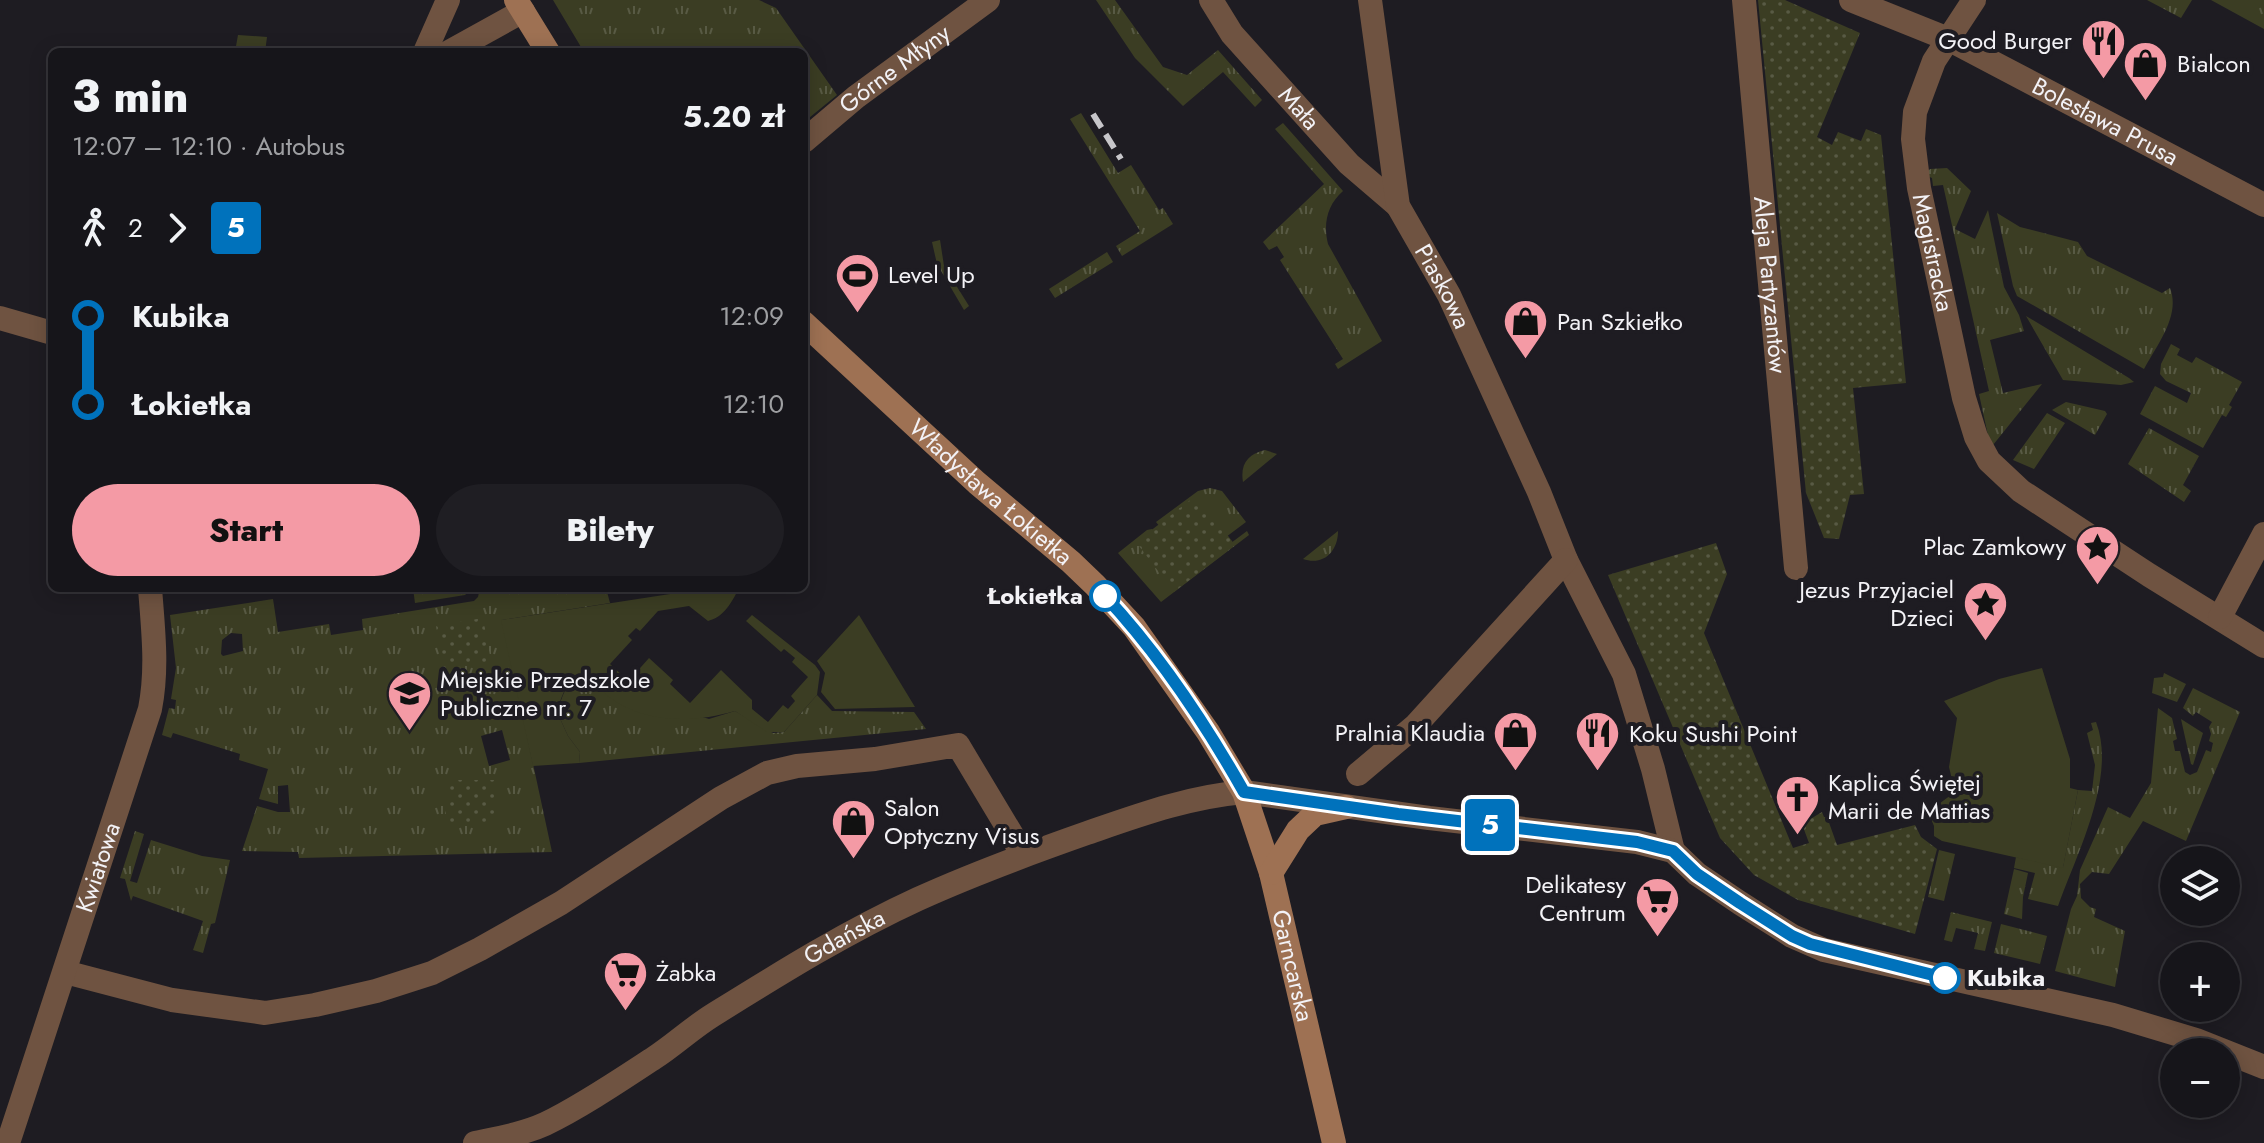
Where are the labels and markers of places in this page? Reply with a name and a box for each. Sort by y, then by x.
restaurant icon: Good Burger [2079,17,2127,80]
place label: Good Burger [1938,23,2073,58]
shop icon: Bialcon [2122,40,2170,103]
place label: Bialcon [2177,46,2251,81]
sports icon: Level Up [833,251,881,314]
place label: Level Up [888,257,975,292]
shop icon: Pan Szkiełko [1502,298,1550,361]
place label: Pan Szkiełko [1557,304,1683,339]
place icon: Plac Zamkowy [2073,523,2121,586]
place label: Plac Zamkowy [1923,529,2066,564]
place label: Jezus Przyjaciel Dzieci [1796,572,1954,635]
place label: Łokietka [986,578,1083,613]
place icon: Jezus Przyjaciel Dzieci [1961,580,2009,643]
marker: Łokietka [1090,581,1120,611]
place label: Miejskie Przedszkole Publiczne nr. 7 [440,662,650,725]
school or university icon: Miejskie Przedszkole Publiczne nr. 7 [385,670,433,733]
shop icon: Pralnia Klaudia [1492,709,1540,772]
restaurant icon: Koku Sushi Point [1574,710,1622,773]
place label: Pralnia Klaudia [1335,715,1485,750]
place label: Koku Sushi Point [1629,716,1797,751]
place label: Kaplica Świętej Marii de Mattias [1828,765,1990,828]
church icon: Kaplica Świętej Marii de Mattias [1773,773,1821,836]
place label: Salon Optyczny Visus [884,790,1039,853]
shop icon: Salon Optyczny Visus [829,798,877,861]
place label: Delikatesy Centrum [1525,867,1626,930]
supermarket icon: Delikatesy Centrum [1633,875,1681,938]
supermarket icon: Żabka [601,949,649,1012]
place label: Żabka [656,955,716,990]
place label: Kubika [1967,960,2045,995]
marker: Kubika [1930,963,1960,993]

